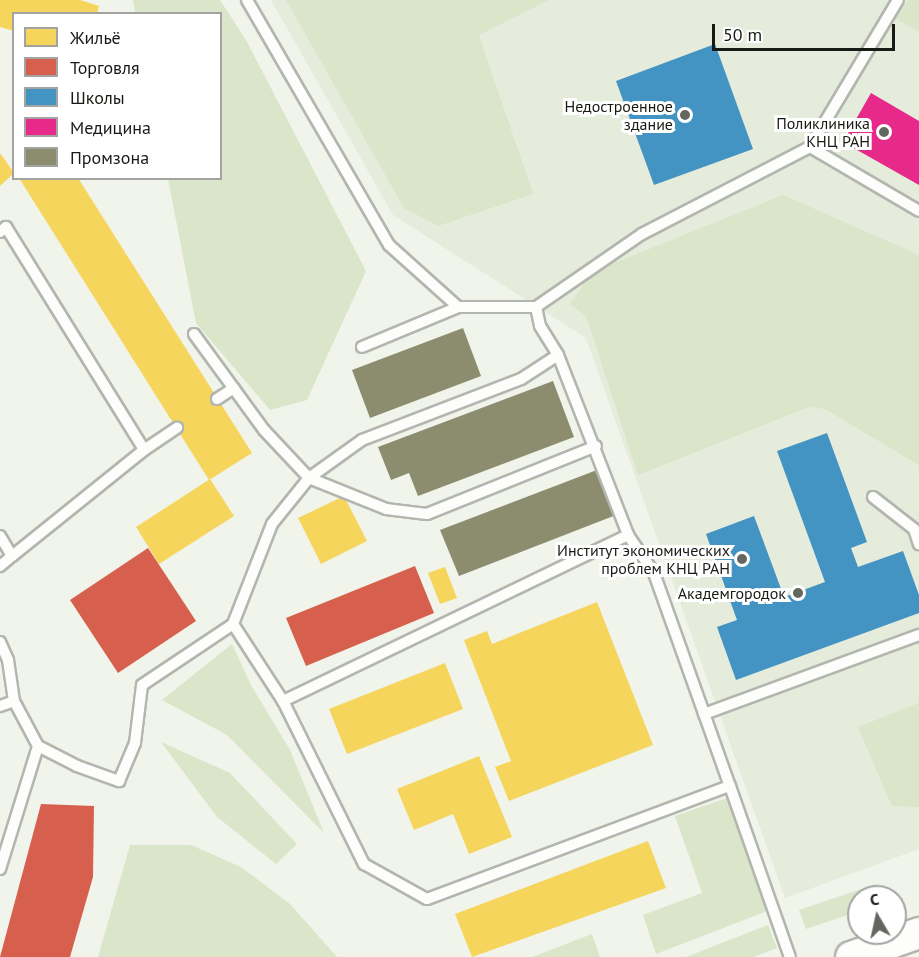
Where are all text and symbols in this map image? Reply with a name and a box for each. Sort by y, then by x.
legend [12,12,222,180]
scale bar [715,12,898,50]
text: 50 m [723,23,762,46]
text: Жильё [70,26,121,49]
text: Торговля [70,56,140,79]
text: Школы [70,86,125,109]
place label: Недостроенное здание [565,96,673,134]
marker: Недостроенное здание [678,108,692,122]
place label: Поликлиника КНЦ РАН [776,113,870,151]
text: Медицина [70,116,151,139]
marker: Поликлиника КНЦ РАН [875,123,893,141]
text: Промзона [70,146,149,169]
place label: Институт экономических проблем КНЦ РАН [557,540,730,578]
marker: Институт экономических проблем КНЦ РАН [735,552,749,566]
place label: Академгородок [678,583,786,603]
marker: Академгородок [791,586,805,600]
north arrow [847,885,907,945]
text: С [869,889,880,910]

